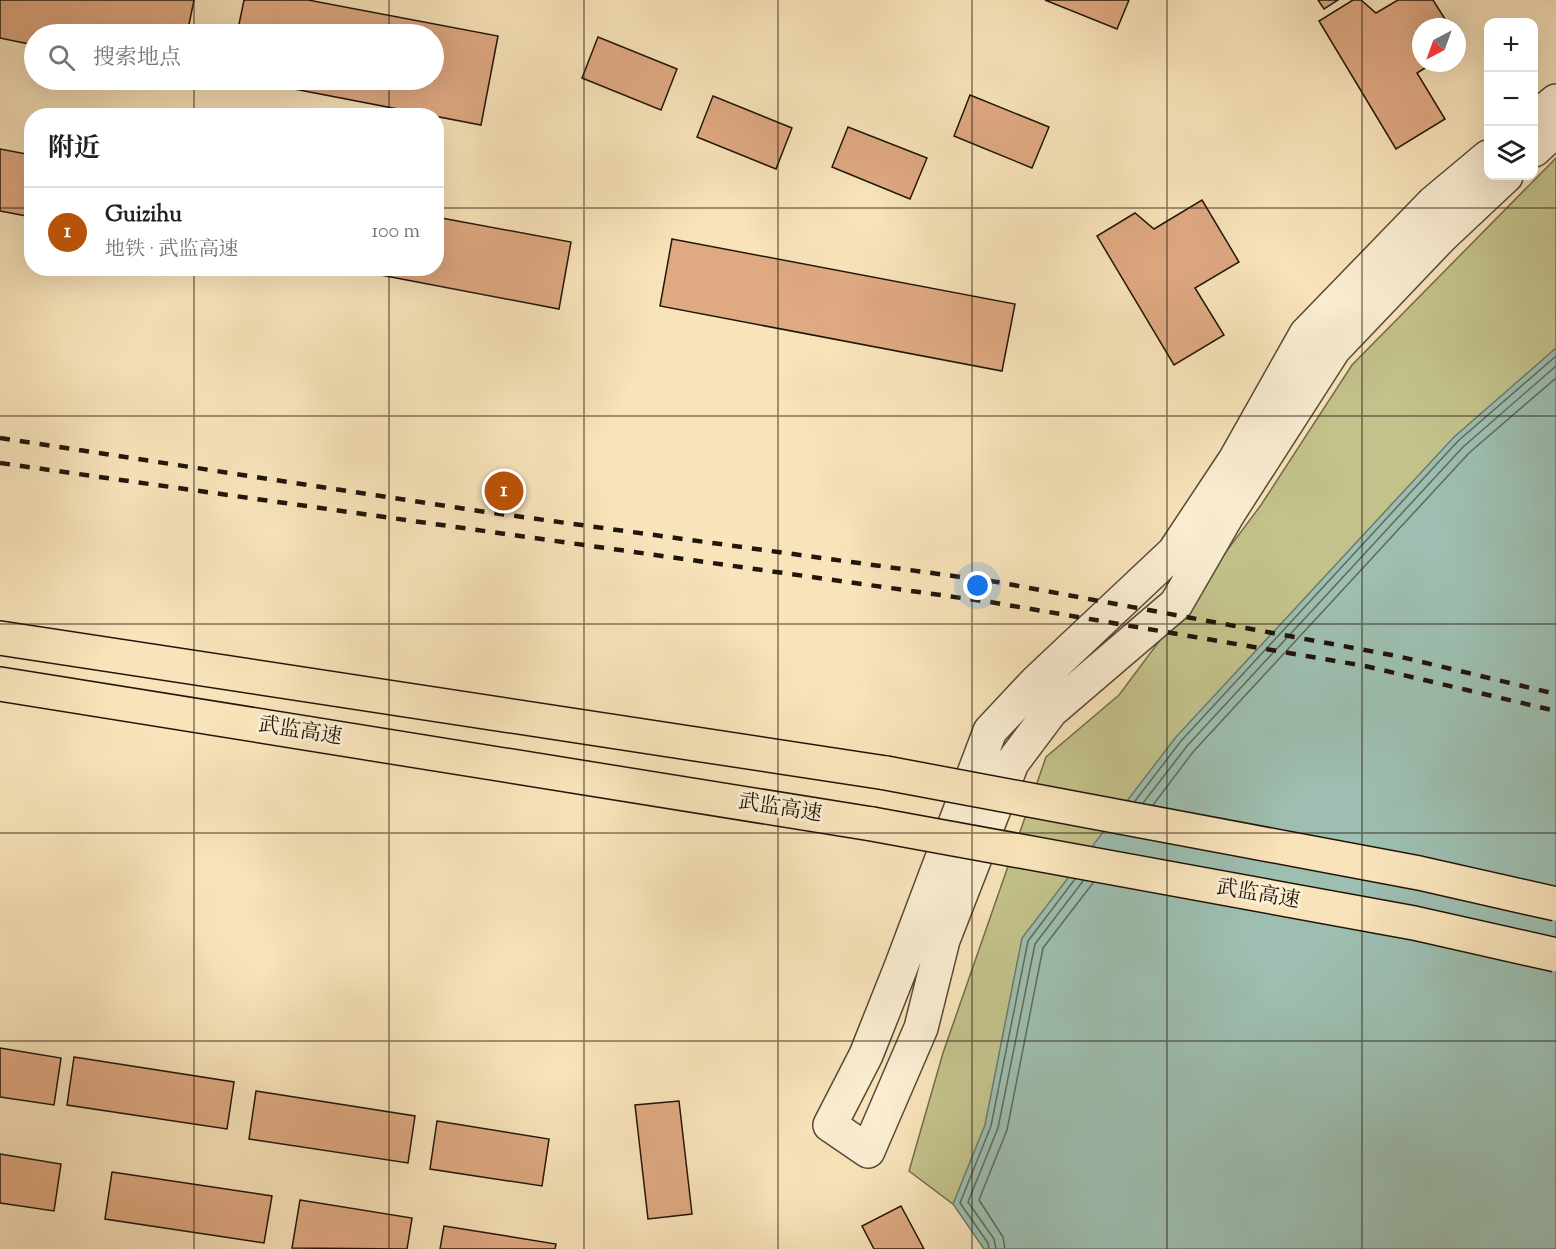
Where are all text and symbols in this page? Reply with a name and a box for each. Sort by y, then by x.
north arrow [1412,18,1466,72]
map controls [1484,18,1538,180]
button: + [1484,18,1538,72]
search box [24,24,444,90]
icon: search [45,41,78,74]
text: 搜索地点 [93,43,181,75]
button: − [1484,72,1538,126]
button: layers [1484,126,1538,180]
text: 附近 [48,131,100,168]
text: Guizihu [105,200,182,232]
text: 1 [64,218,71,247]
text: 100 m [371,218,420,247]
text: 地铁 · 武监高速 [105,236,239,265]
pin: 1 [484,468,524,514]
your location [963,571,992,600]
street label: 武监高速 [256,711,344,753]
street label: 武监高速 [736,788,824,830]
street label: 武监高速 [1214,873,1302,917]

